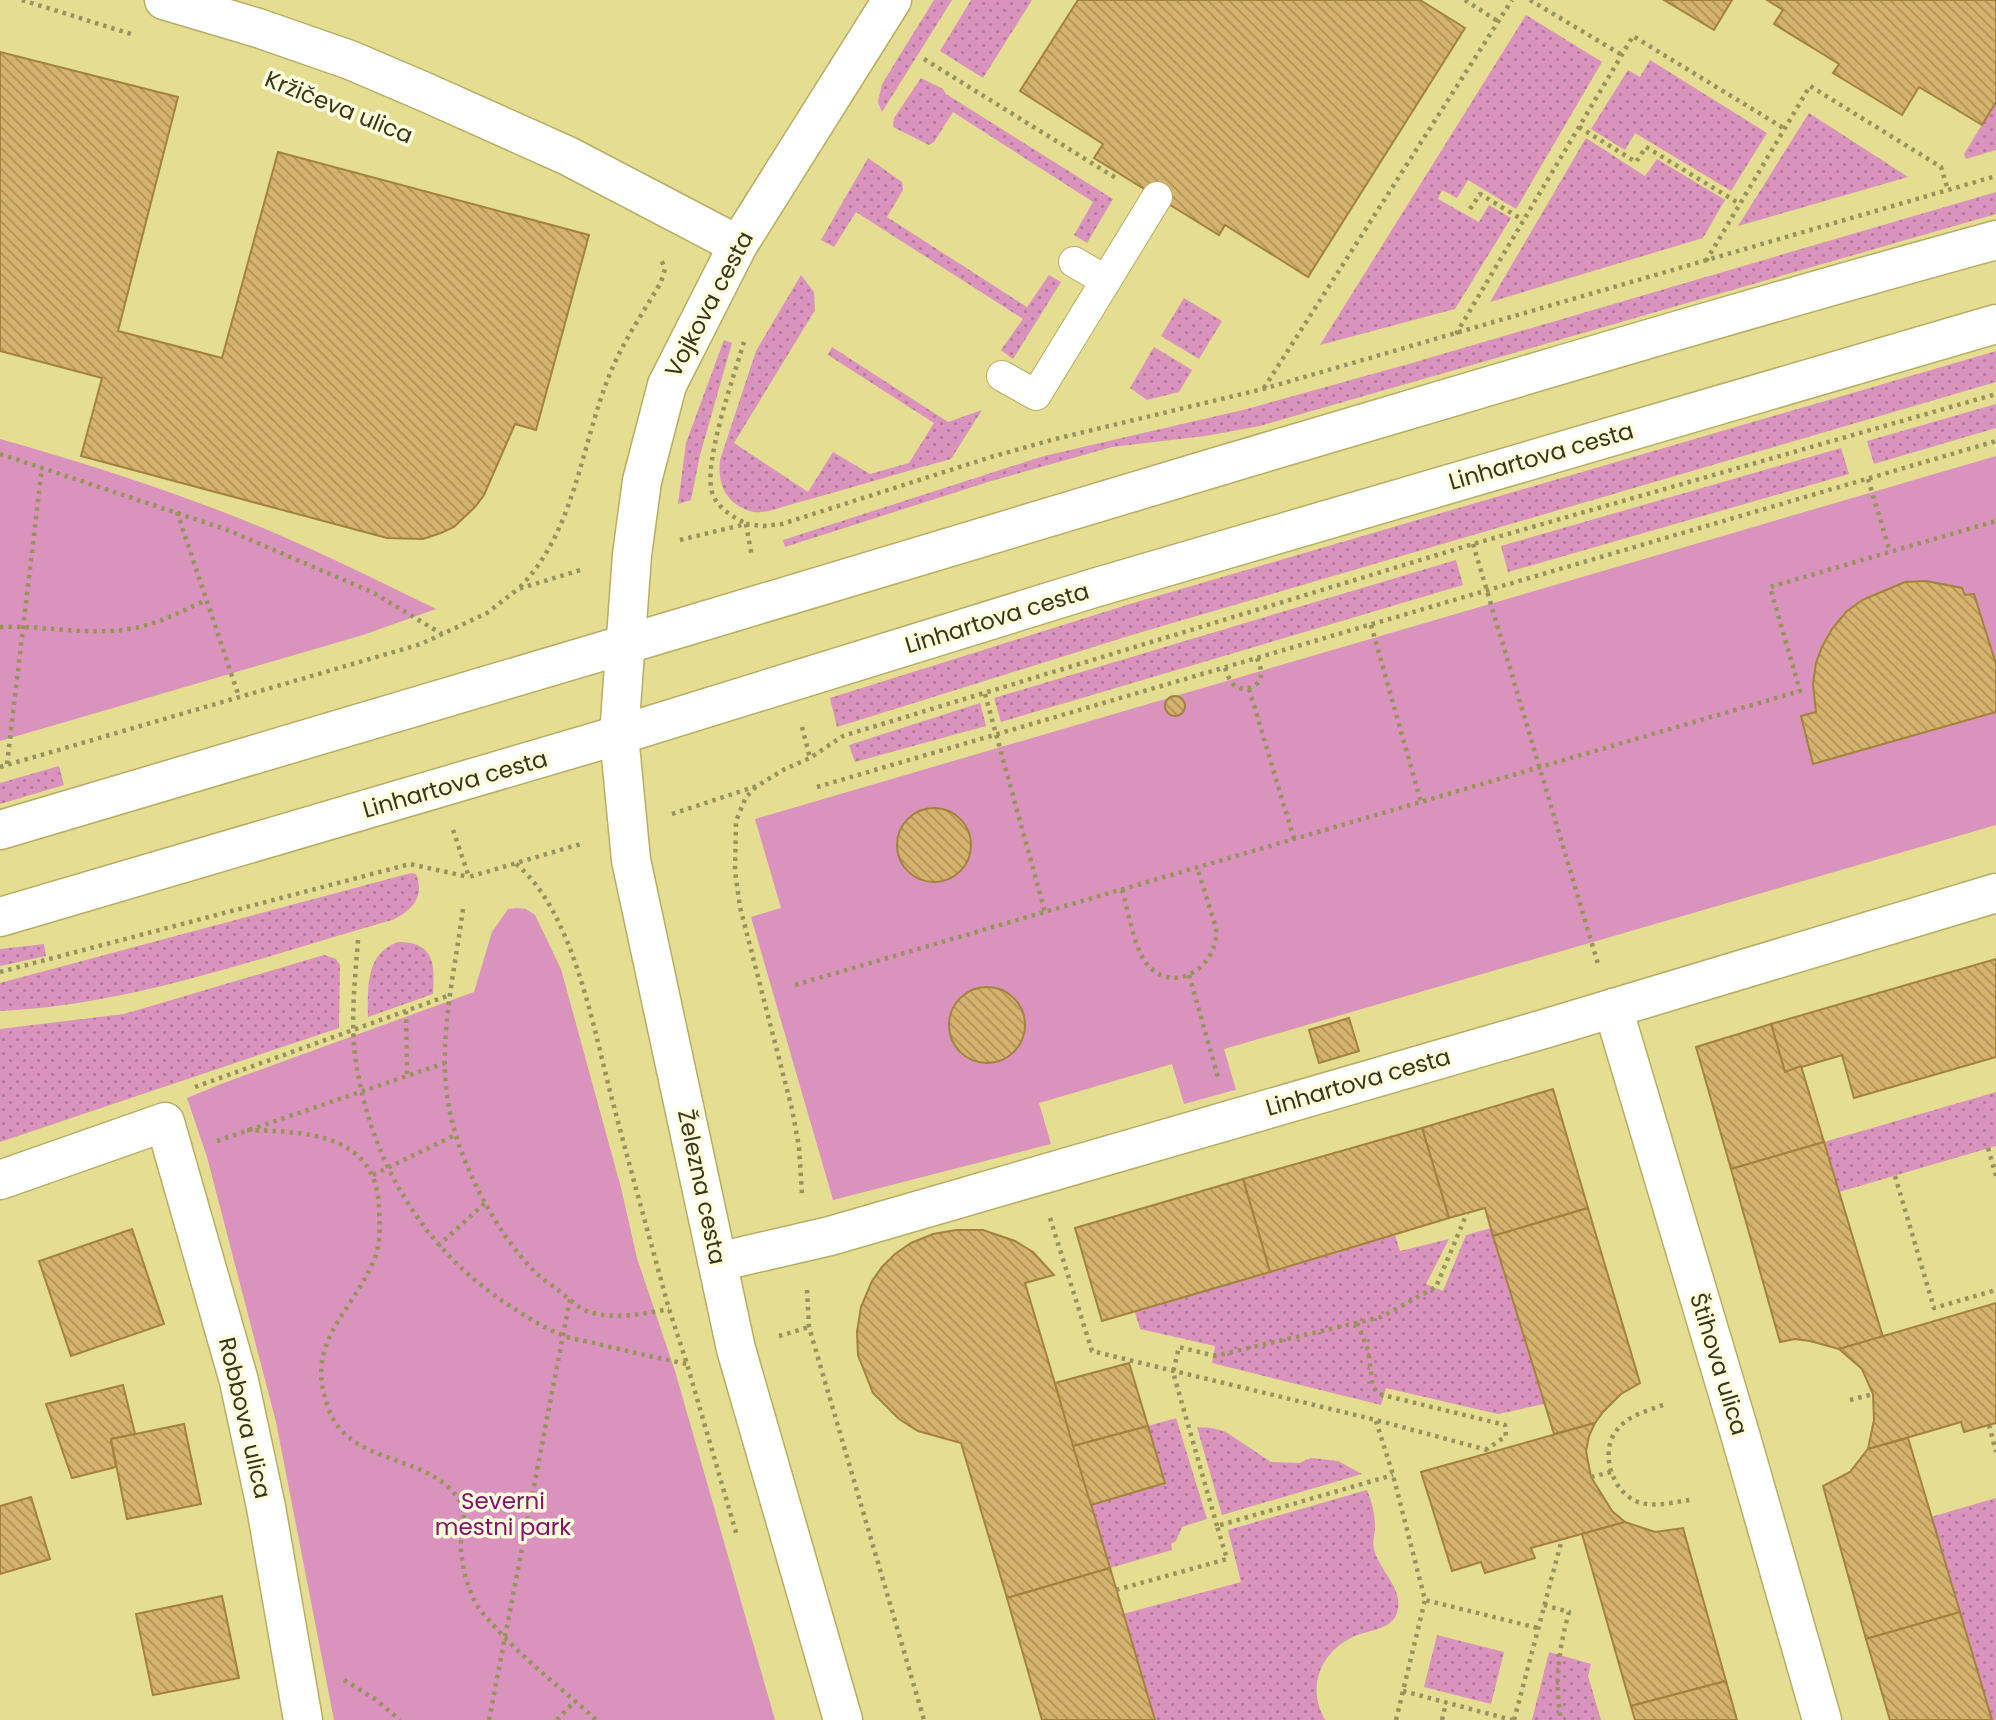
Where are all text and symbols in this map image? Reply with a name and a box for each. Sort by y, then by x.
street label: Kržičeva ulica [260,63,418,151]
street label: Vojkova cesta [657,225,761,383]
street label: Linhartova cesta [1445,414,1637,498]
street label: Linhartova cesta [901,575,1093,661]
street label: Linhartova cesta [359,742,551,826]
street label: Linhartova cesta [1262,1040,1454,1124]
street label: Železna cesta [670,1107,734,1267]
street label: Štihova ulica [1682,1289,1756,1439]
street label: Robbova ulica [211,1334,279,1502]
park label: Severni mestni park [435,1485,571,1543]

